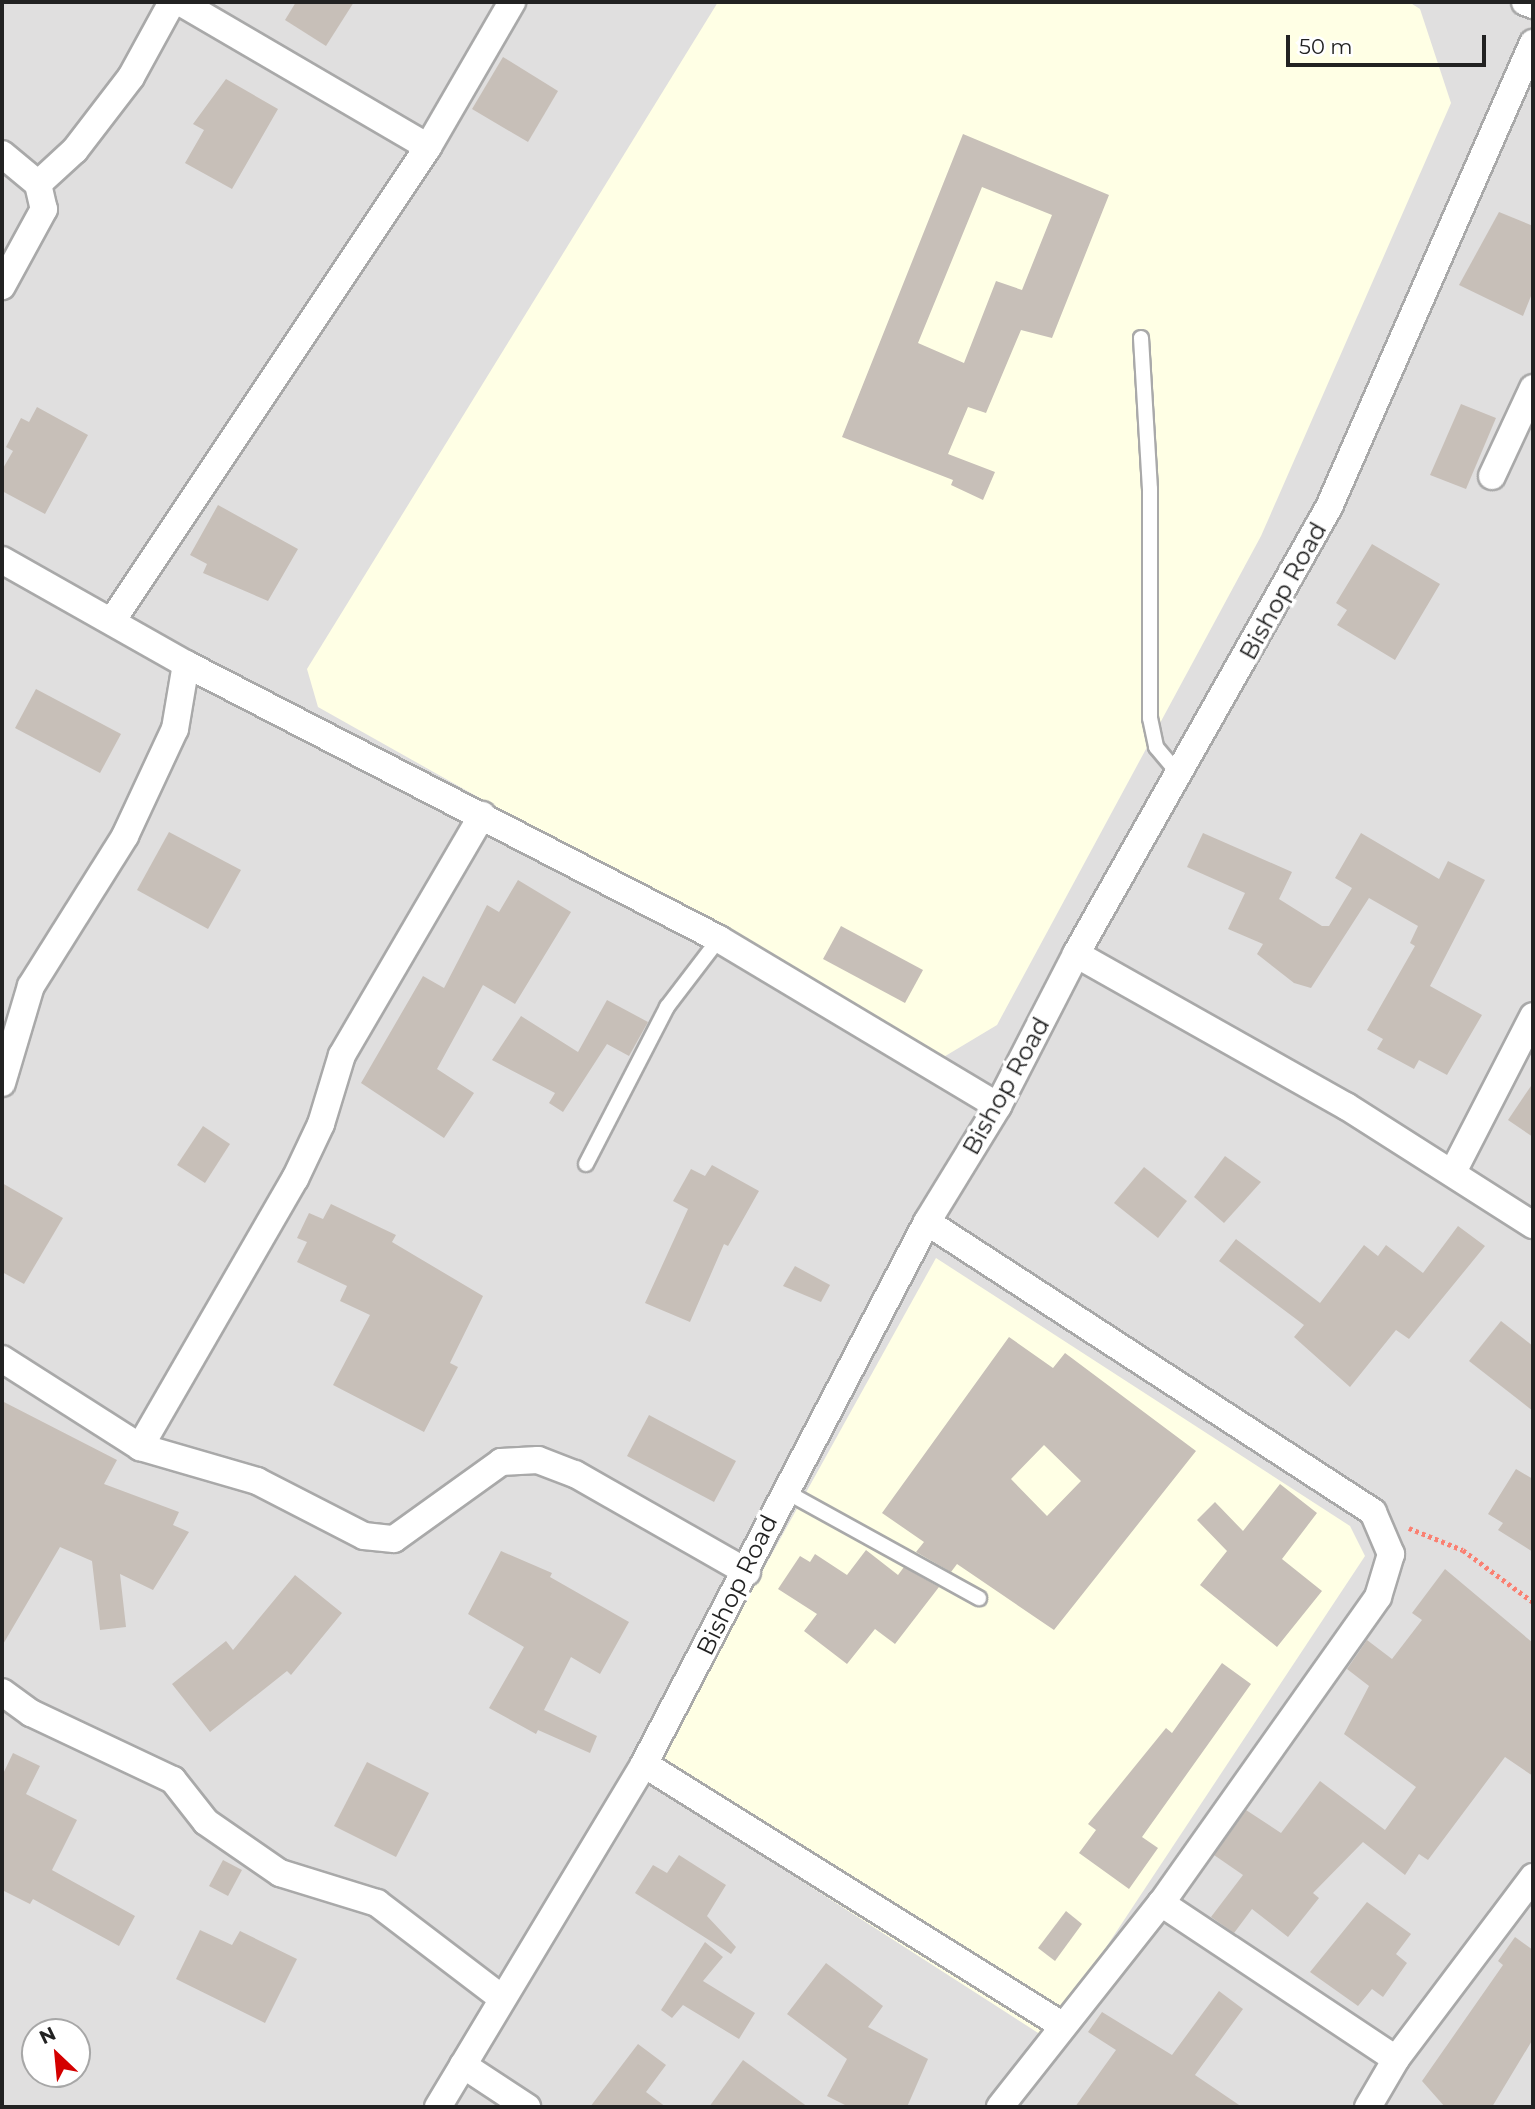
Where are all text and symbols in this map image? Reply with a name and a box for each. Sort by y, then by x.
scale bar [1290,21,1490,65]
text: 50 m [1299,34,1353,59]
street label: Bishop Road [1233,517,1333,665]
street label: Bishop Road [956,1012,1056,1160]
street label: Bishop Road [691,1510,783,1660]
north arrow [21,2018,91,2088]
text: N [36,2022,59,2049]

